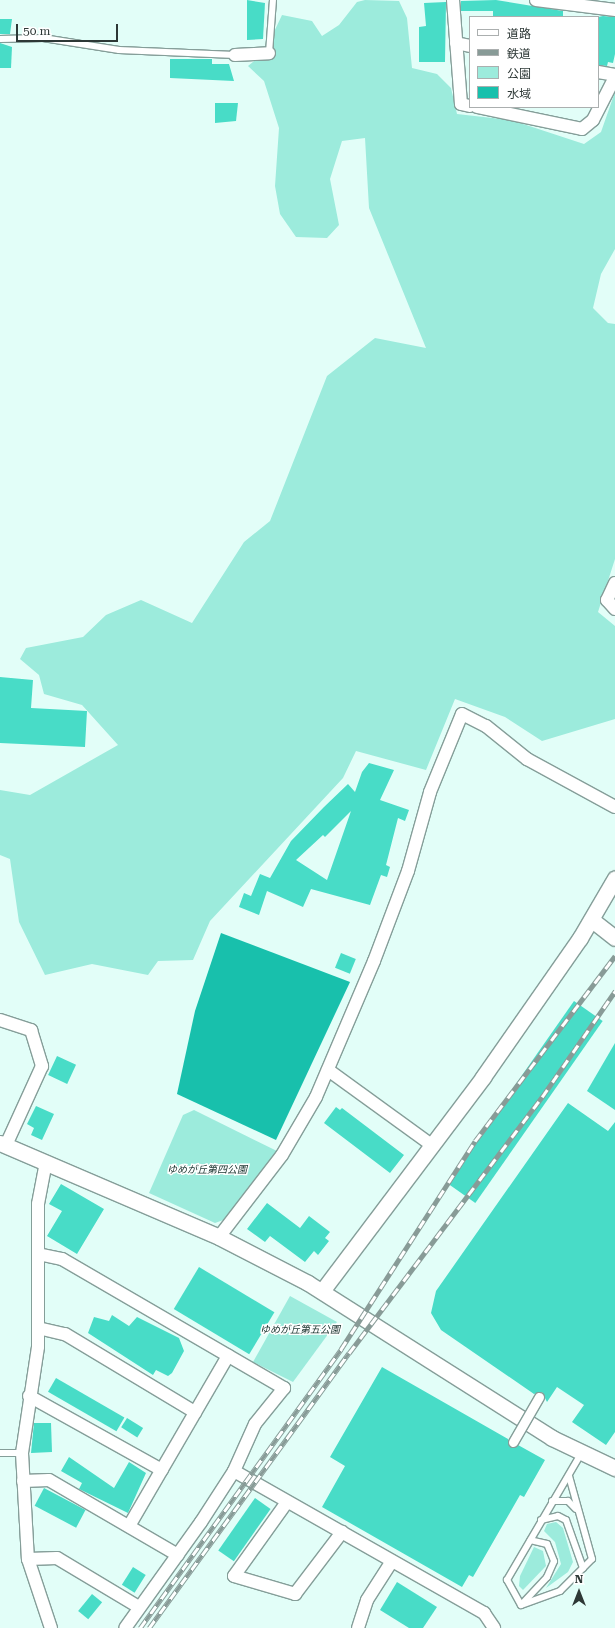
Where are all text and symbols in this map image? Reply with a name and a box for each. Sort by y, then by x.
scale bar [18,16,120,42]
legend [469,16,599,108]
text: 50 m [23,24,50,38]
text: 道路 [507,27,531,41]
text: 鉄道 [507,47,531,61]
text: 公園 [507,67,531,81]
text: 水域 [507,87,531,101]
park label: ゆめが丘第四公園 [167,1164,247,1176]
park label: ゆめが丘第五公園 [260,1324,340,1336]
north arrow [559,1572,599,1612]
text: N [575,1573,583,1586]

